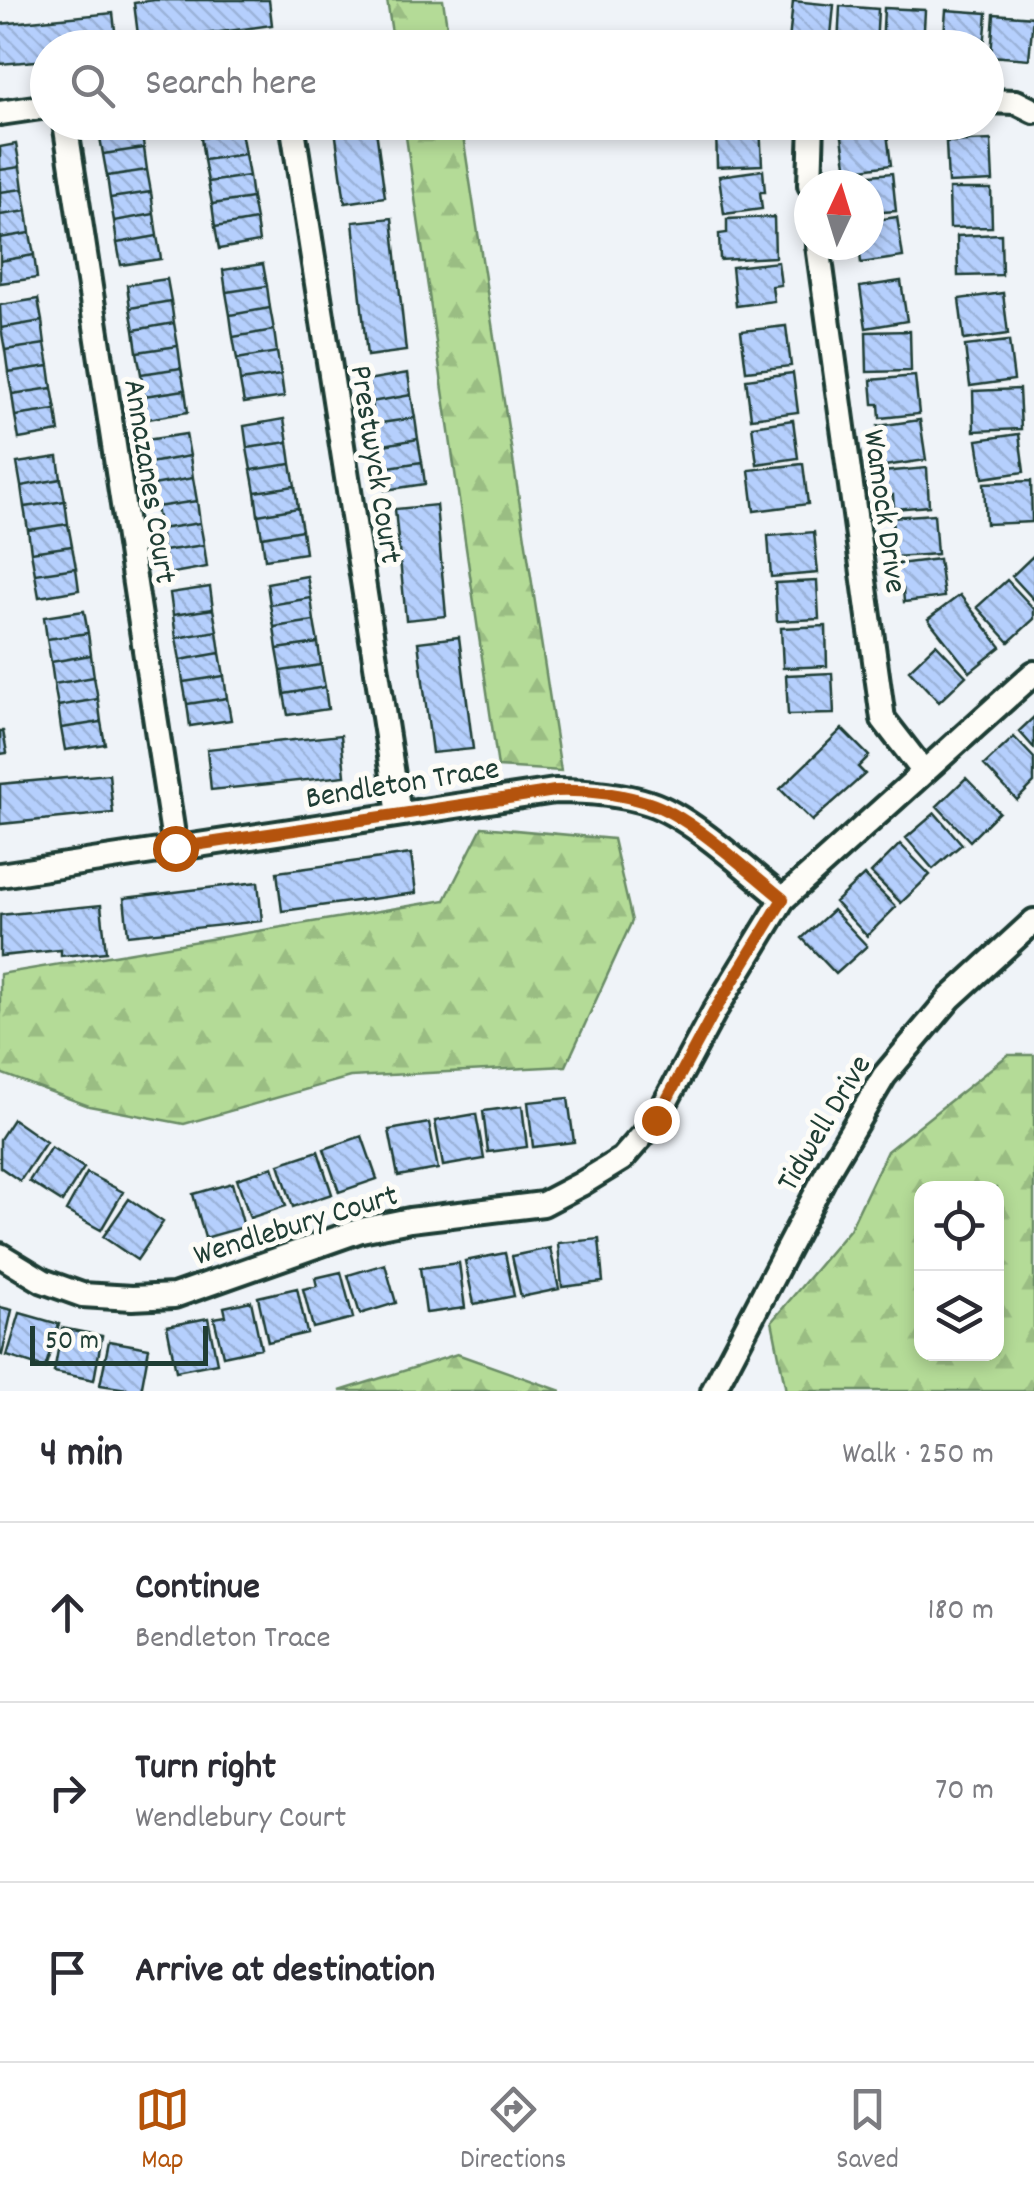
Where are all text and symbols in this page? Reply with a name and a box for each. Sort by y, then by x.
search box [30,30,1004,140]
icon: search [65,58,120,113]
text: Search here [145,58,317,113]
north arrow [794,170,884,260]
street label: Prestwyck Court [335,362,411,567]
street label: Annazanes Court [108,376,186,587]
street label: Wamock Drive [848,427,916,596]
street label: Bendleton Trace [303,748,503,824]
route start [153,826,199,872]
street label: Tidwell Drive [767,1047,885,1202]
route end [634,1098,680,1144]
street label: Wendlebury Court [189,1175,404,1281]
map controls [914,1181,1004,1361]
button: locate [914,1181,1004,1271]
button: layers [914,1271,1004,1361]
scale bar [30,1321,208,1366]
text: 50 m [45,1323,99,1363]
text: 4 min [40,1426,123,1486]
text: Walk · 250 m [842,1433,994,1479]
text: Continue [135,1562,260,1617]
icon: ahead [40,1585,95,1640]
text: 180 m [927,1589,994,1635]
text: Bendleton Trace [135,1617,331,1663]
text: Turn right [135,1742,276,1797]
icon: right [40,1765,95,1820]
text: 70 m [935,1769,994,1815]
text: Wendlebury Court [135,1797,346,1843]
icon: arrive [40,1945,95,2000]
text: Arrive at destination [135,1945,435,2000]
tab: Map [135,2082,190,2182]
tab: Directions [460,2082,566,2182]
tab: Saved [836,2082,899,2182]

